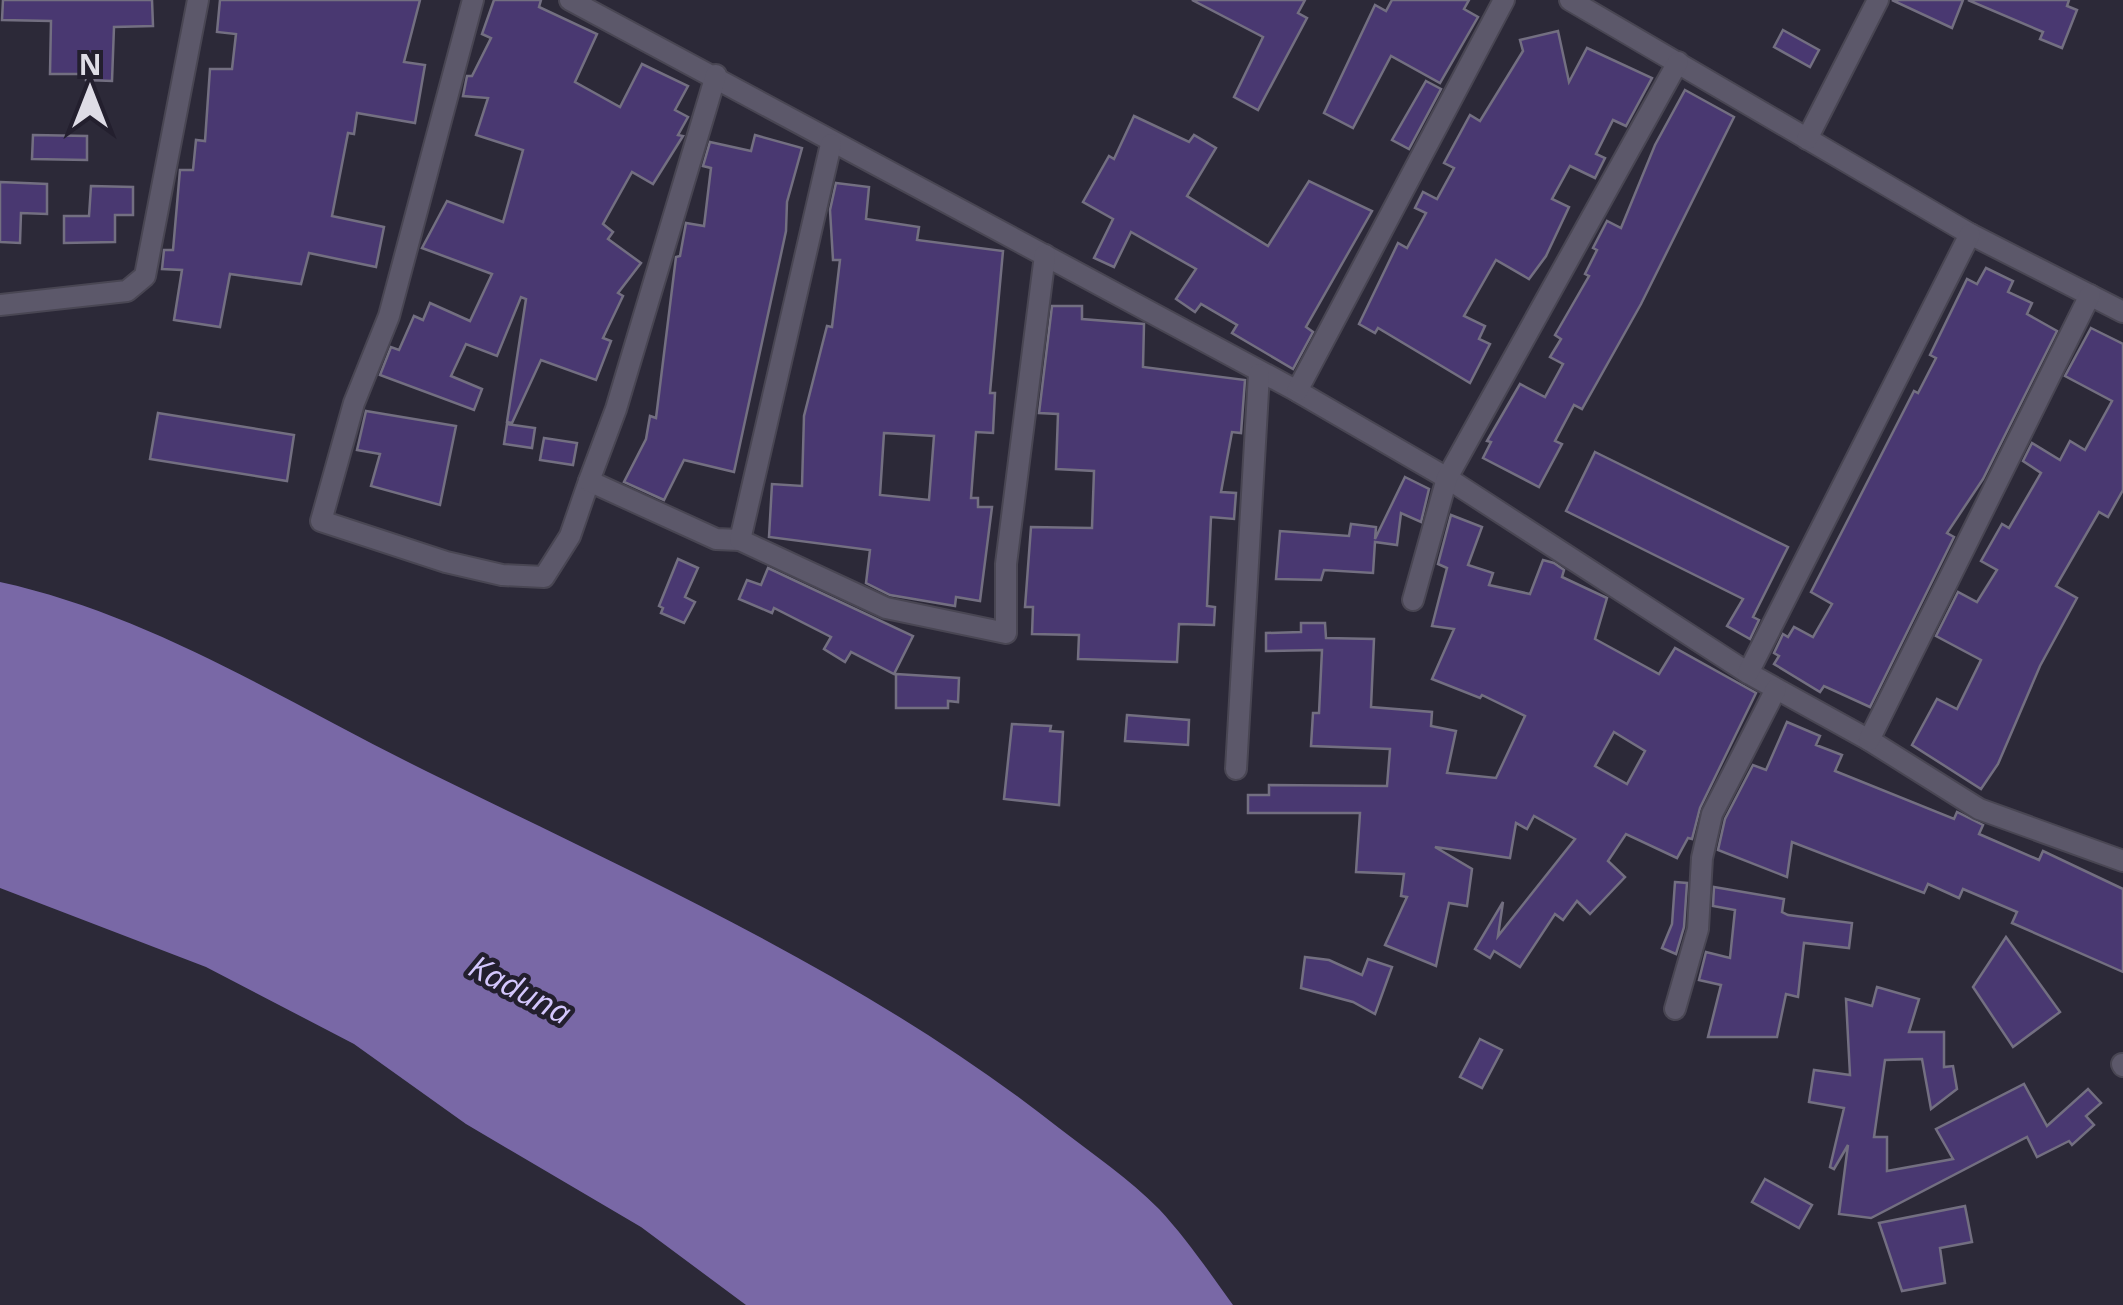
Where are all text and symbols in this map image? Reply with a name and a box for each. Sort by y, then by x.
north arrow [40,40,140,140]
text: N [79,45,101,83]
water label: Kaduna [462,944,579,1033]

